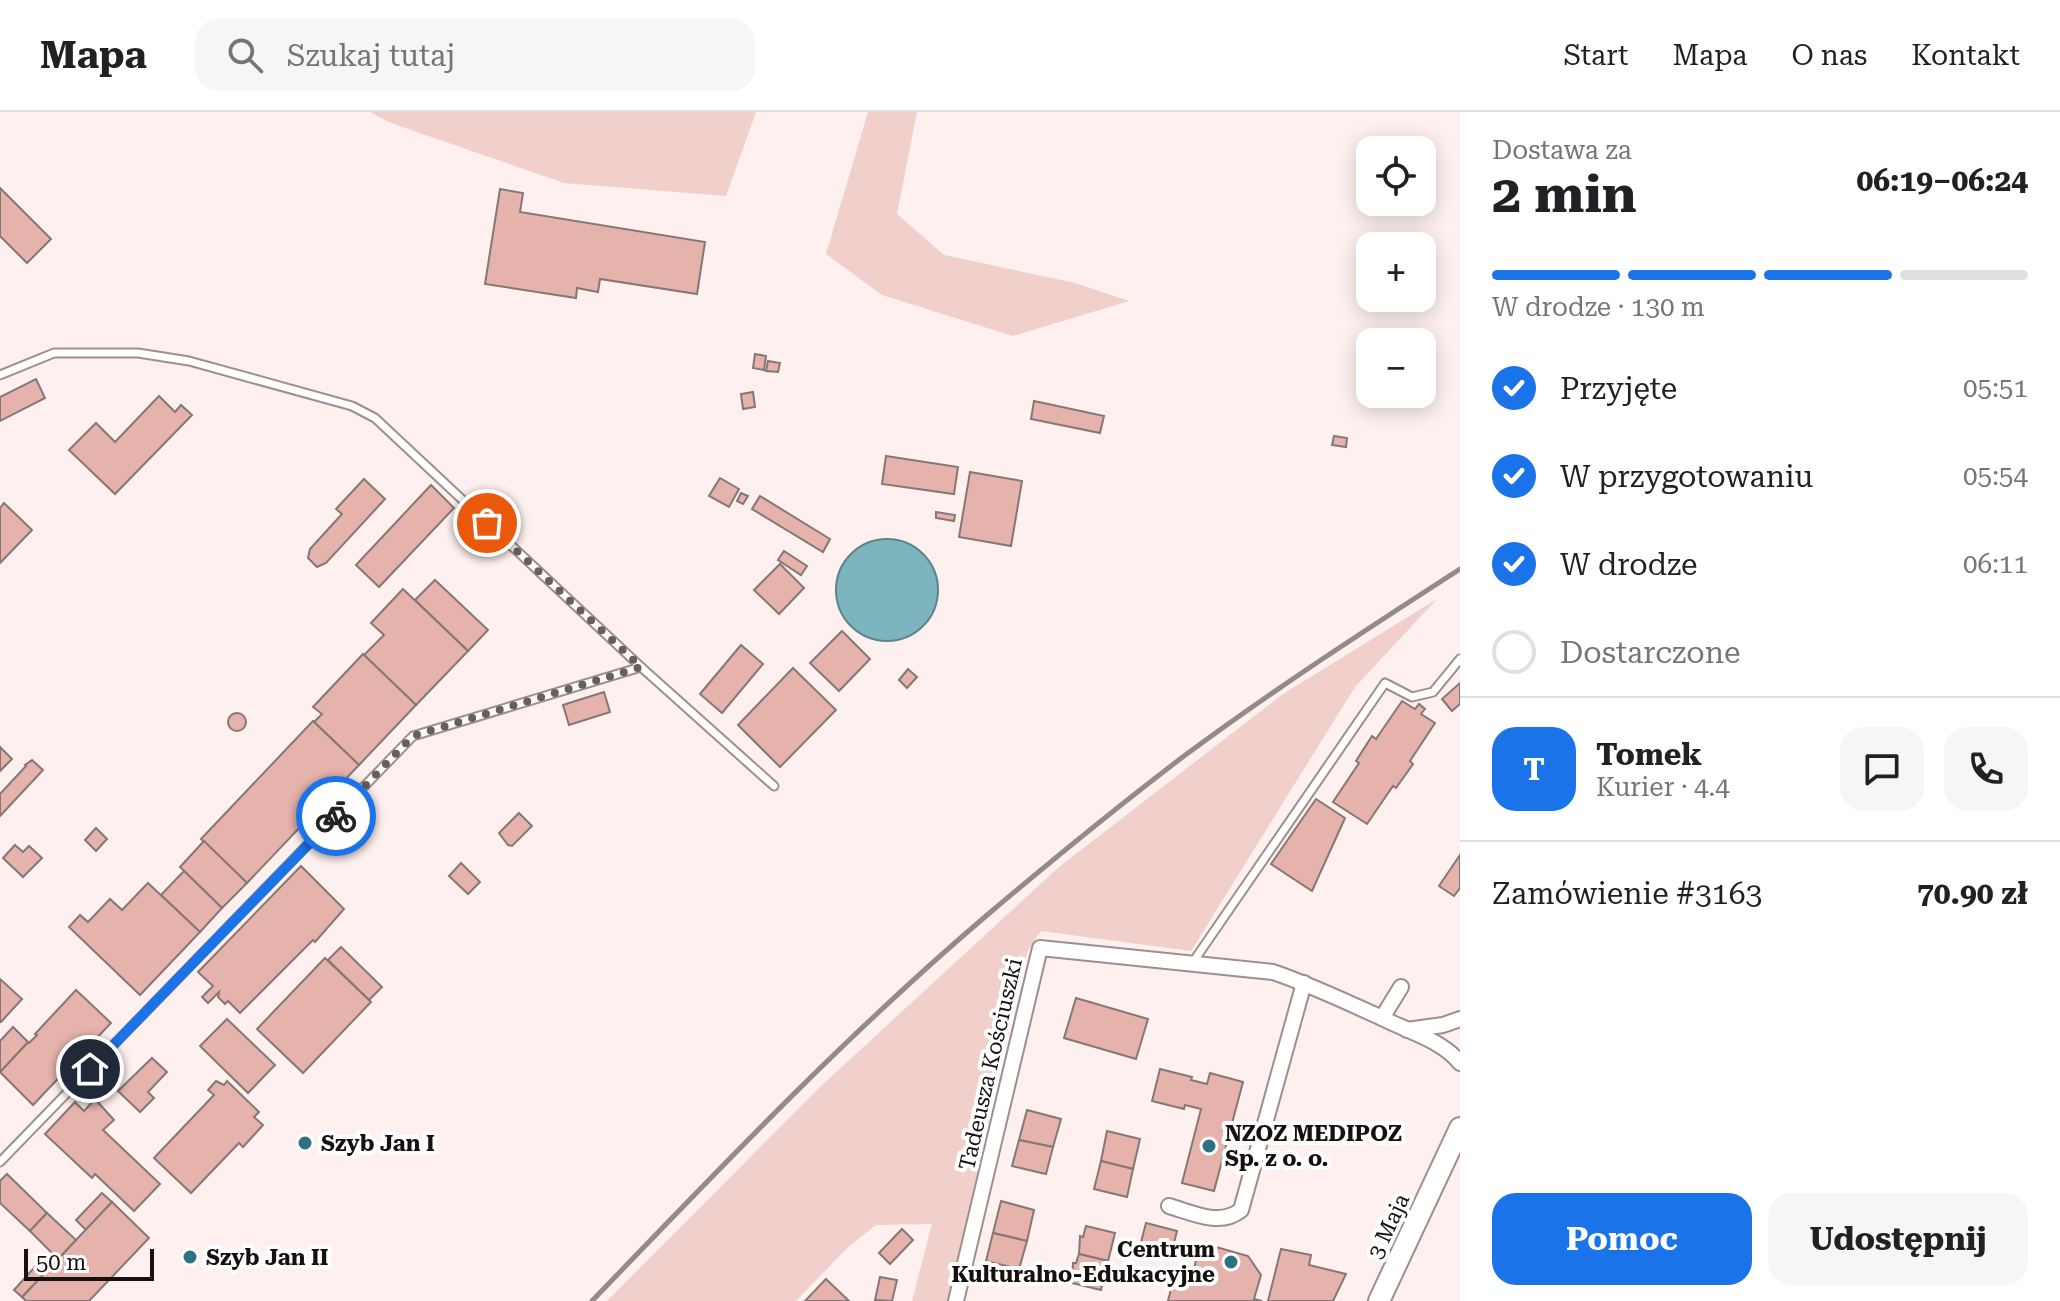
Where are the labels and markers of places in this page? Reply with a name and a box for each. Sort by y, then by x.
pin [453,489,521,557]
pin [56,1035,124,1103]
place label: NZOZ MEDIPOZ Sp. z o. o. [1225,1121,1402,1171]
place label: Szyb Jan I [321,1131,435,1156]
marker: Szyb Jan I [296,1134,314,1152]
marker: NZOZ MEDIPOZ Sp. z o. o. [1200,1137,1218,1155]
place label: Centrum Kulturalno-Edukacyjne [951,1237,1215,1287]
place label: Szyb Jan II [206,1245,329,1270]
marker: Szyb Jan II [181,1248,199,1266]
marker: Centrum Kulturalno-Edukacyjne [1222,1253,1240,1271]

